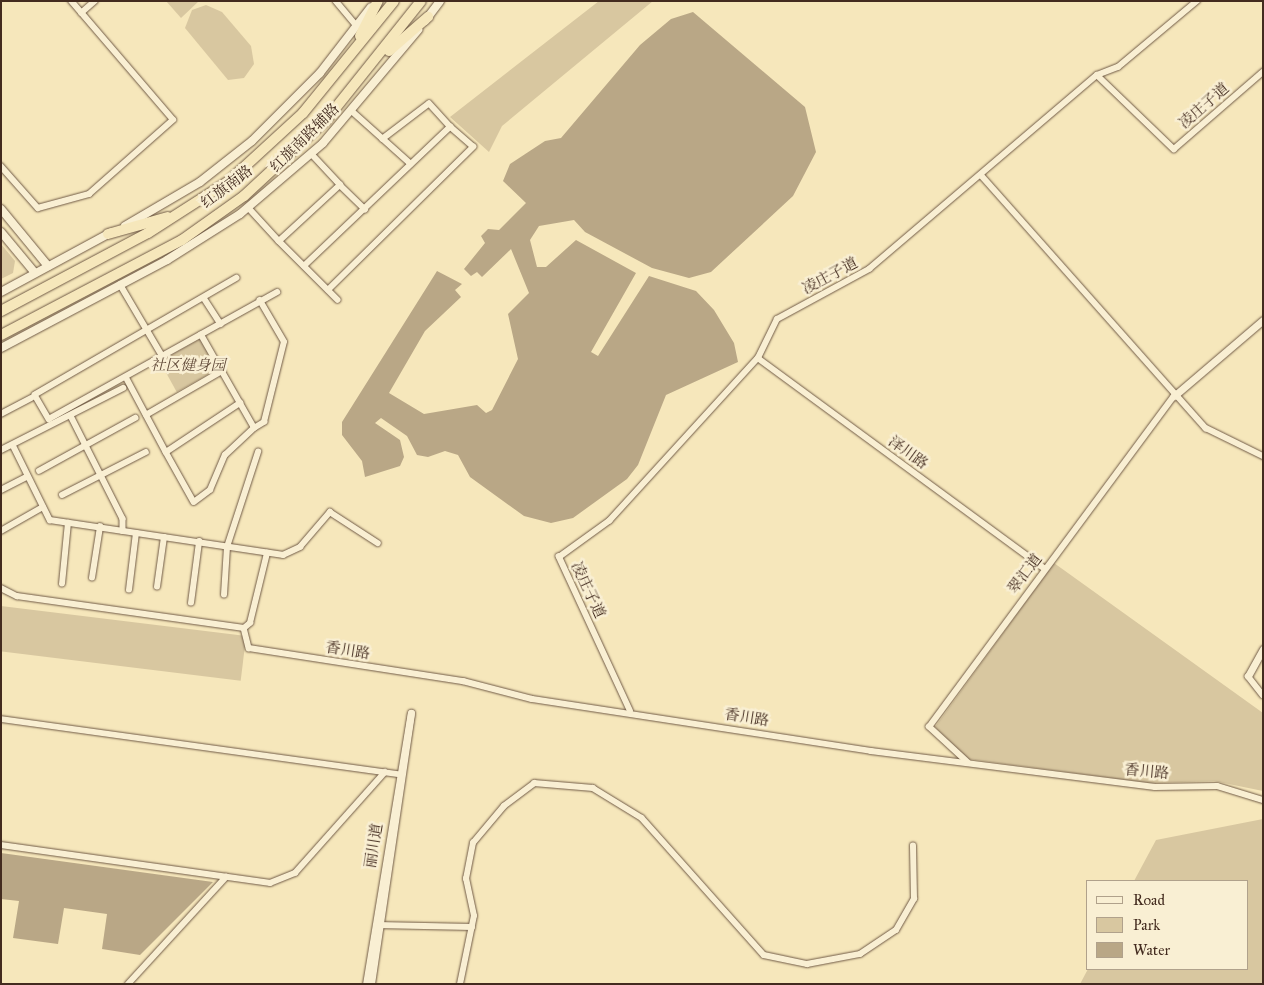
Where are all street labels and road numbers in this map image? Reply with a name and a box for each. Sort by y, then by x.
street label: 凌庄子道 [1175,80,1233,132]
street label: 红旗南路辅路 [267,100,343,176]
street label: 红旗南路 [198,162,256,212]
street label: 凌庄子道 [799,254,861,298]
street label: 泽川路 [885,432,931,474]
street label: 翠汇道 [1004,551,1046,597]
street label: 凌庄子道 [567,559,609,621]
street label: 香川路 [324,639,372,663]
street label: 香川路 [723,706,771,730]
street label: 香川路 [1124,761,1170,783]
street label: 丽川道 [362,822,386,870]

